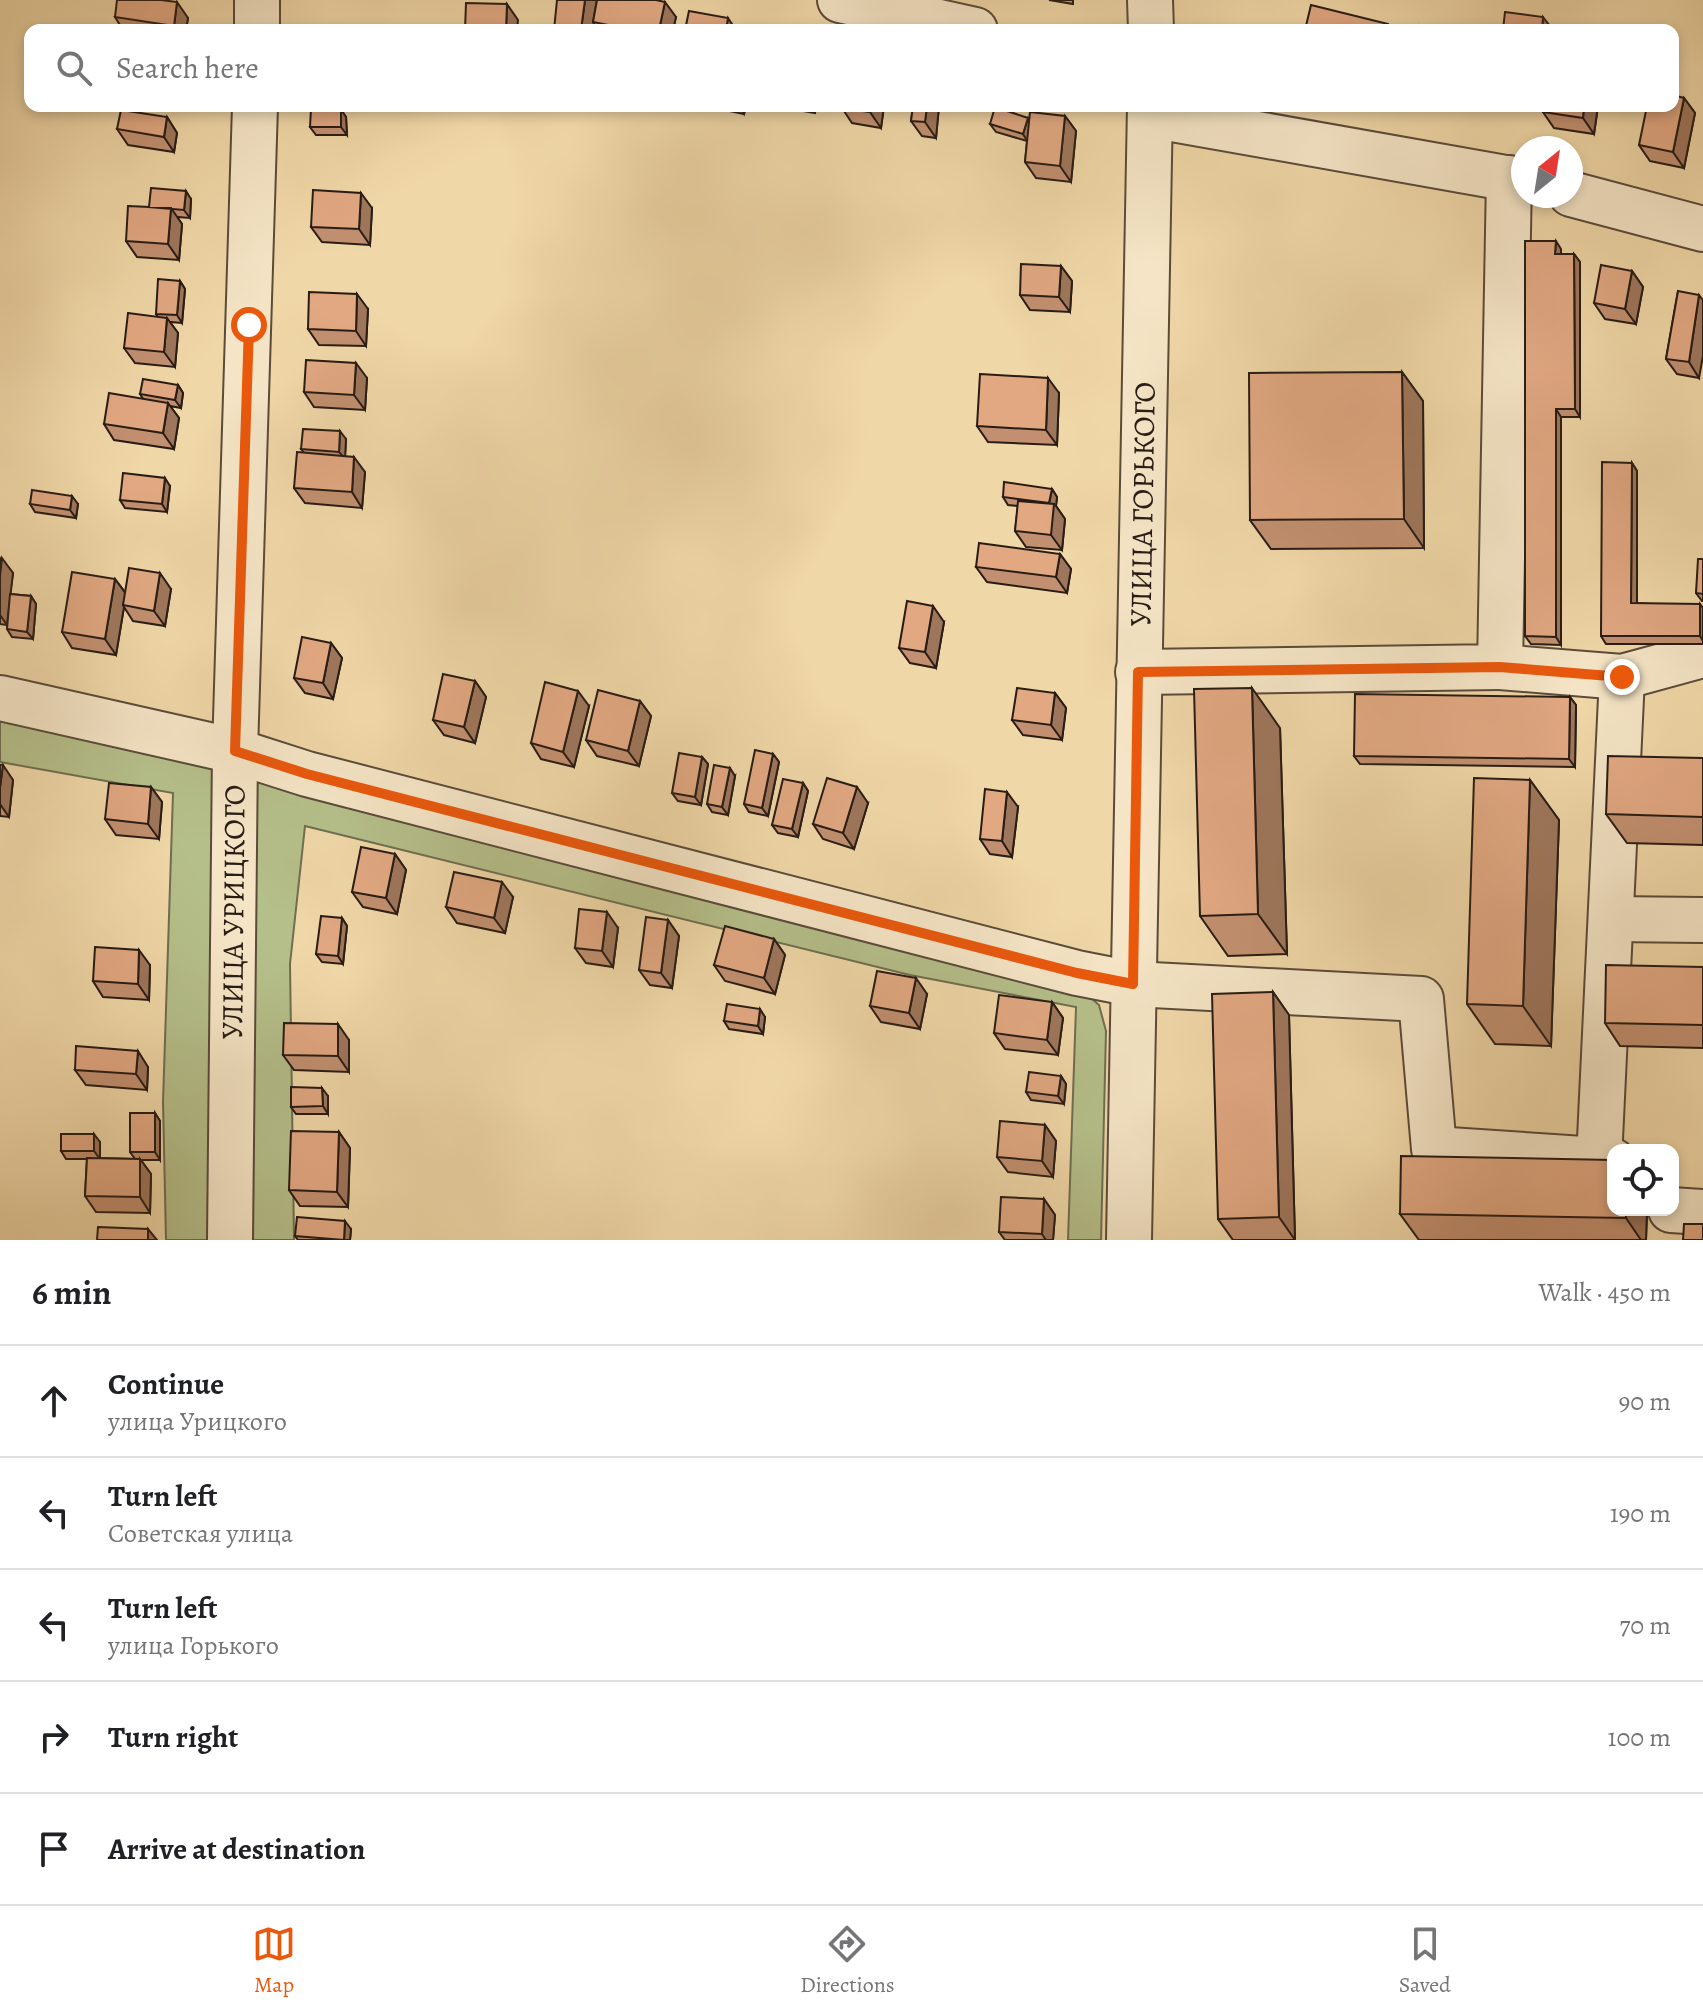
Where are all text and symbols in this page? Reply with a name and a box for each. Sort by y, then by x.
search box [24,24,1679,112]
icon: search [52,46,96,90]
text: Search here [116,48,259,88]
north arrow [1511,136,1583,208]
route start [231,307,267,343]
street label: УЛИЦА ГОРЬКОГО [1120,381,1165,627]
route end [1604,659,1640,695]
street label: УЛИЦА УРИЦКОГО [212,784,255,1040]
map controls [1607,1144,1679,1216]
button: locate [1607,1144,1679,1216]
text: 6 min [32,1269,111,1316]
text: Walk · 450 m [1538,1275,1671,1310]
text: Continue [108,1364,224,1404]
icon: ahead [32,1379,76,1423]
text: 90 m [1619,1384,1671,1419]
text: улица Урицкого [108,1404,287,1439]
text: Turn left [108,1476,217,1516]
icon: left [32,1491,76,1535]
text: 190 m [1610,1496,1671,1531]
text: Советская улица [108,1516,293,1551]
text: Turn left [108,1588,217,1628]
icon: left [32,1603,76,1647]
text: 70 m [1619,1608,1671,1643]
text: улица Горького [108,1628,279,1663]
icon: right [32,1715,76,1759]
text: Turn right [108,1717,238,1757]
text: 100 m [1608,1720,1671,1755]
icon: arrive [32,1827,76,1871]
text: Arrive at destination [108,1829,365,1869]
tab: Map [252,1922,296,2000]
tab: Directions [800,1922,895,2000]
tab: Saved [1399,1922,1451,2000]

